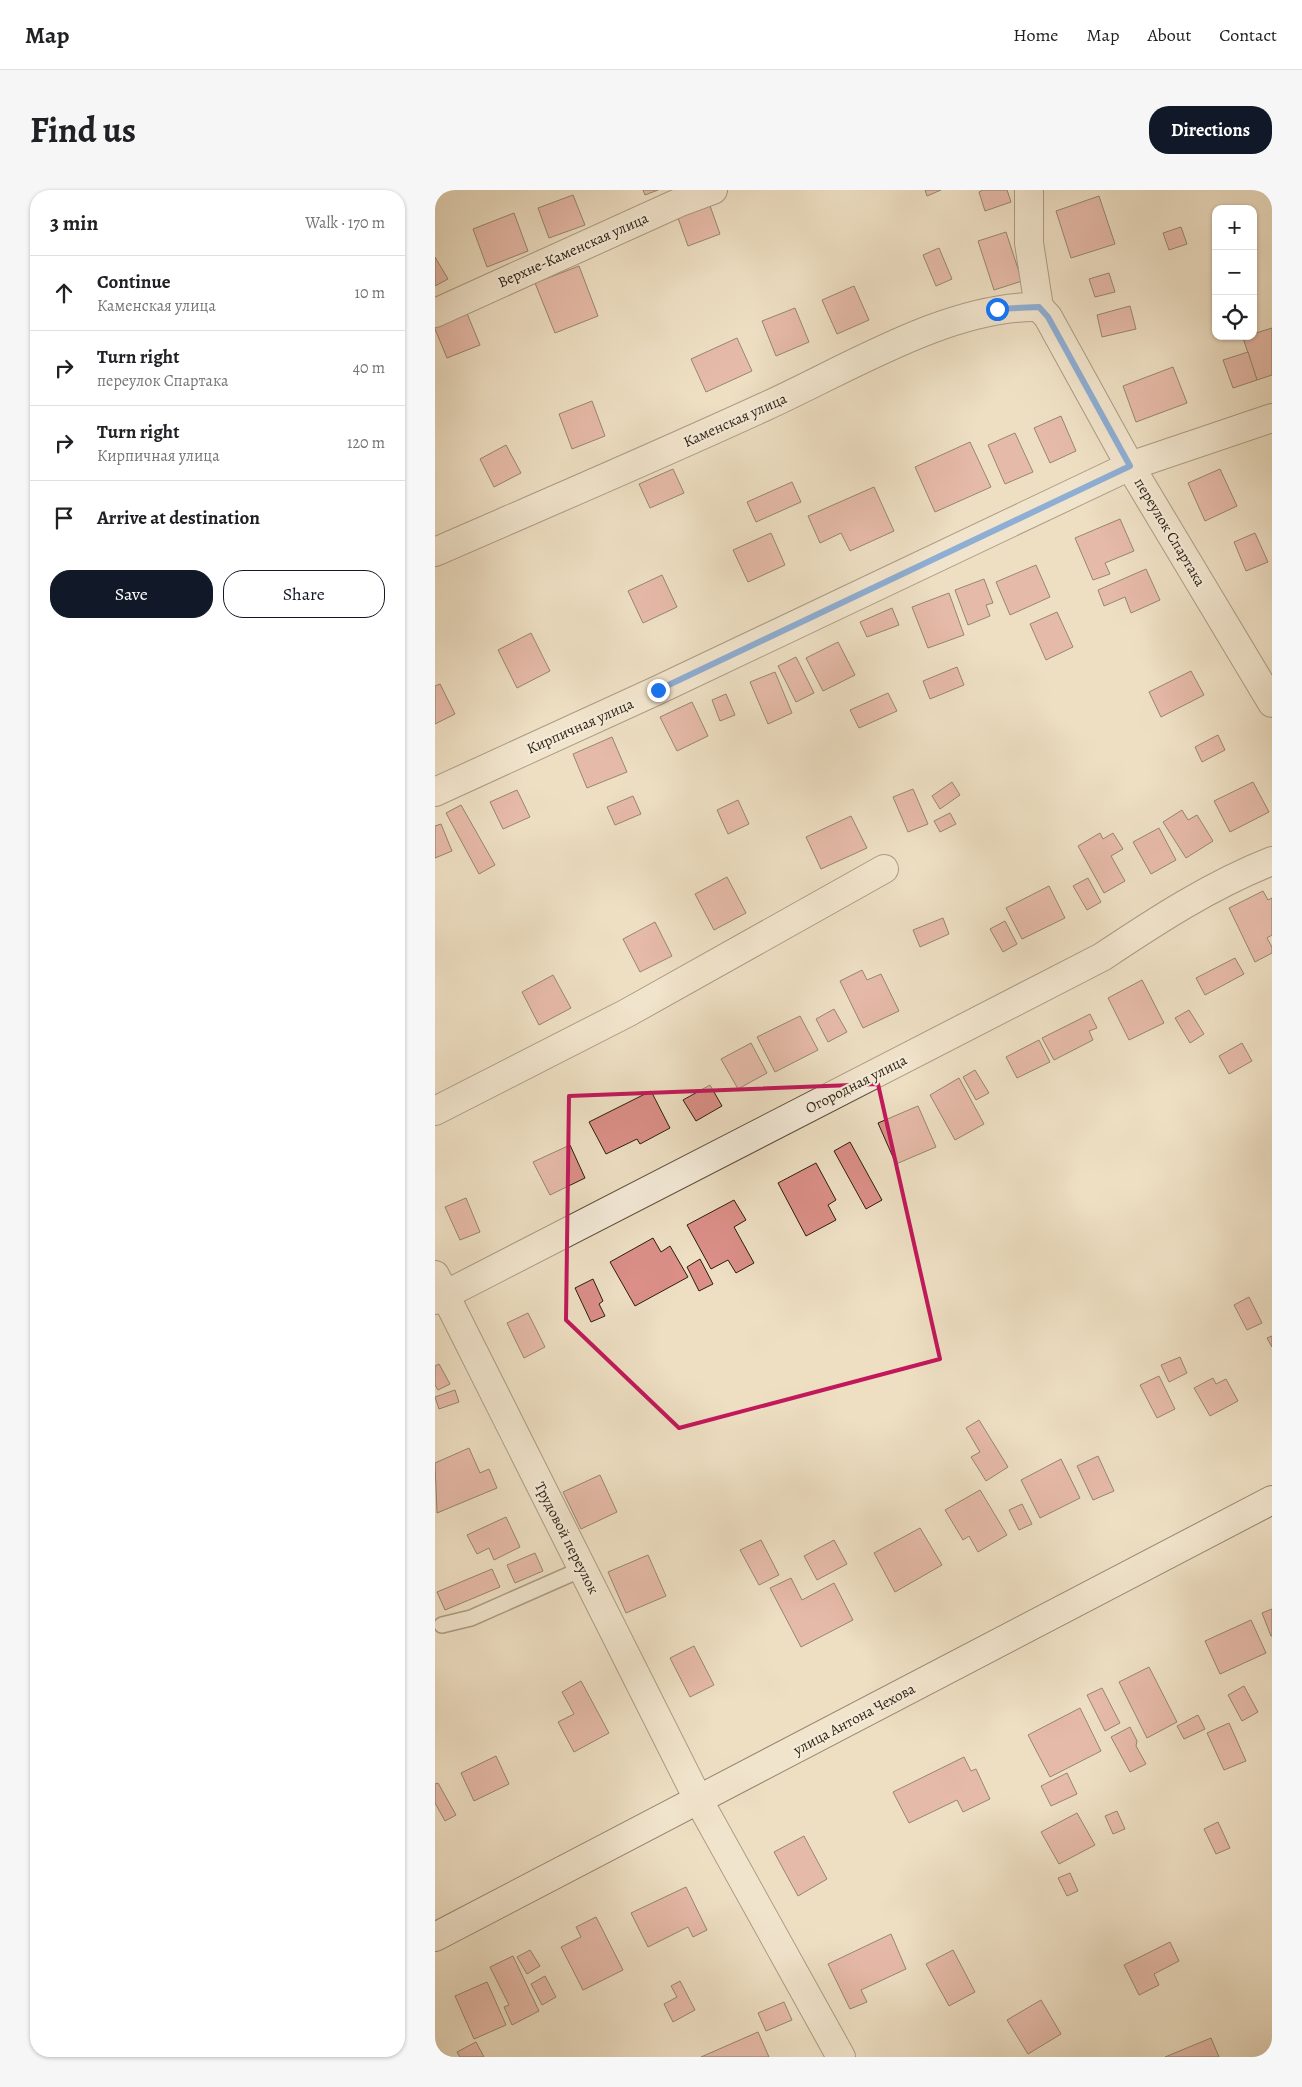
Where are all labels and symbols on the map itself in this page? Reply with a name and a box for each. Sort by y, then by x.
street label: Верхне-Каменская улица [495,208,651,292]
route start [986,298,1009,321]
street label: Каменская улица [680,388,790,452]
street label: переулок Спартака [1130,474,1210,590]
route end [647,679,670,702]
street label: Кирпичная улица [523,693,637,759]
street label: Огородная улица [802,1050,910,1118]
street label: Трудовой переулок [530,1479,604,1598]
street label: улица Антона Чехова [789,1678,918,1760]

